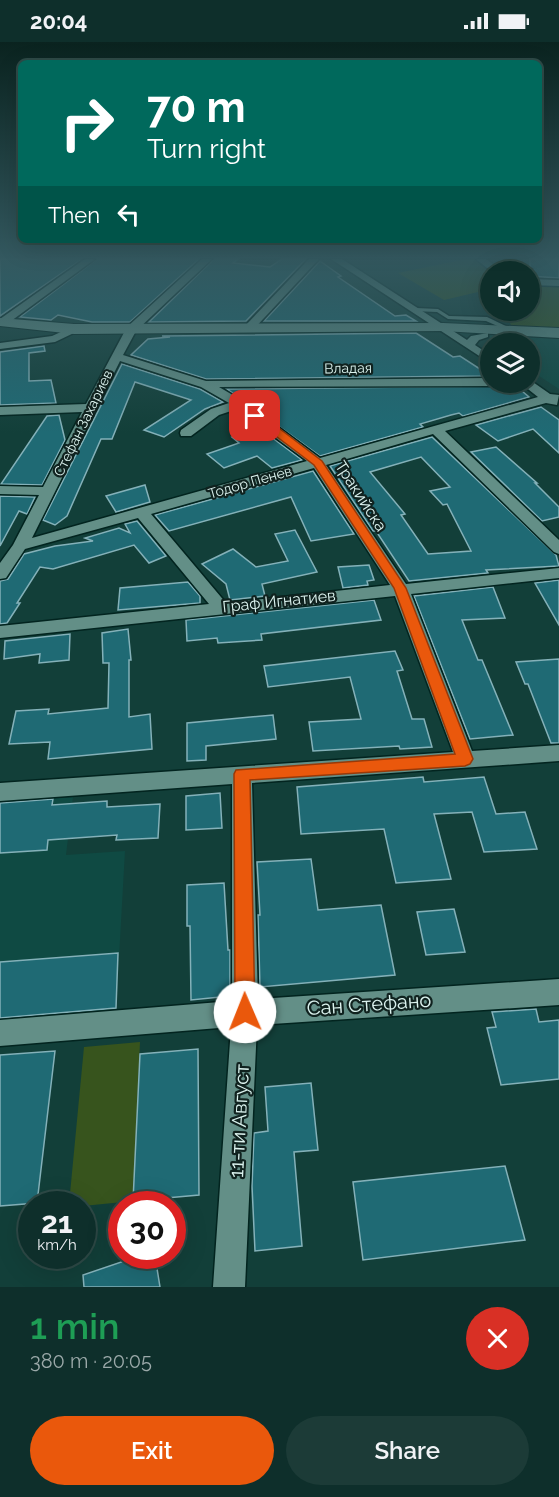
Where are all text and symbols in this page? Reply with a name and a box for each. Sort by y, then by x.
text: 20:04 [30,8,87,34]
text: 70 m [147,83,246,132]
icon: right [48,84,126,162]
text: Turn right [147,133,266,164]
icon: left [112,198,145,231]
text: Then [48,202,100,228]
map controls [480,261,540,393]
button: sound [480,261,540,321]
button: layers [480,333,540,393]
street label: Владая [324,360,372,376]
street label: Стефан Захариев [50,367,116,479]
pin [229,390,280,441]
icon: arrive [238,399,271,432]
street label: Тракийска [331,457,391,535]
street label: Тодор Пенев [206,462,294,502]
street label: Граф Игнатиев [221,586,337,616]
position arrow [213,980,277,1044]
street label: Сан Стефано [306,988,432,1020]
street label: 11-ти Август [224,1063,254,1178]
speed limit sign: 30 [108,1191,186,1269]
text: 21 [41,1205,73,1240]
text: km/h [37,1236,77,1254]
text: 1 min [30,1305,119,1347]
button: close [466,1307,529,1370]
text: 380 m · 20:05 [30,1349,152,1373]
button: Exit [30,1416,274,1485]
button: Share [286,1416,529,1485]

